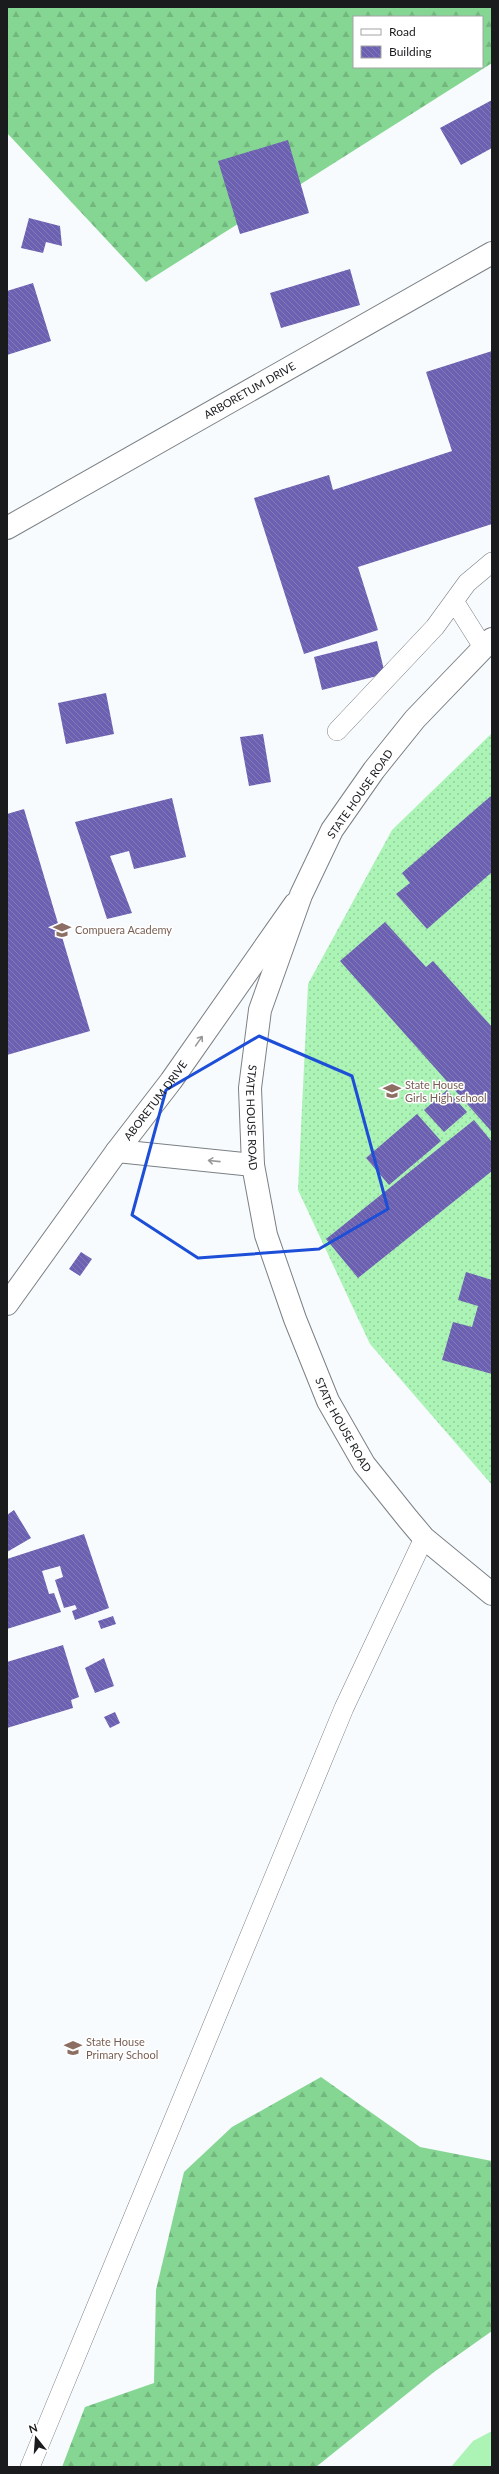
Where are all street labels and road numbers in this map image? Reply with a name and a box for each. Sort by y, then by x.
street label: ARBORETUM DRIVE [201,359,298,421]
street label: STATE HOUSE ROAD [324,747,395,841]
street label: ABORETUM DRIVE [121,1058,189,1143]
street label: STATE HOUSE ROAD [244,1064,261,1171]
street label: STATE HOUSE ROAD [313,1375,375,1474]

